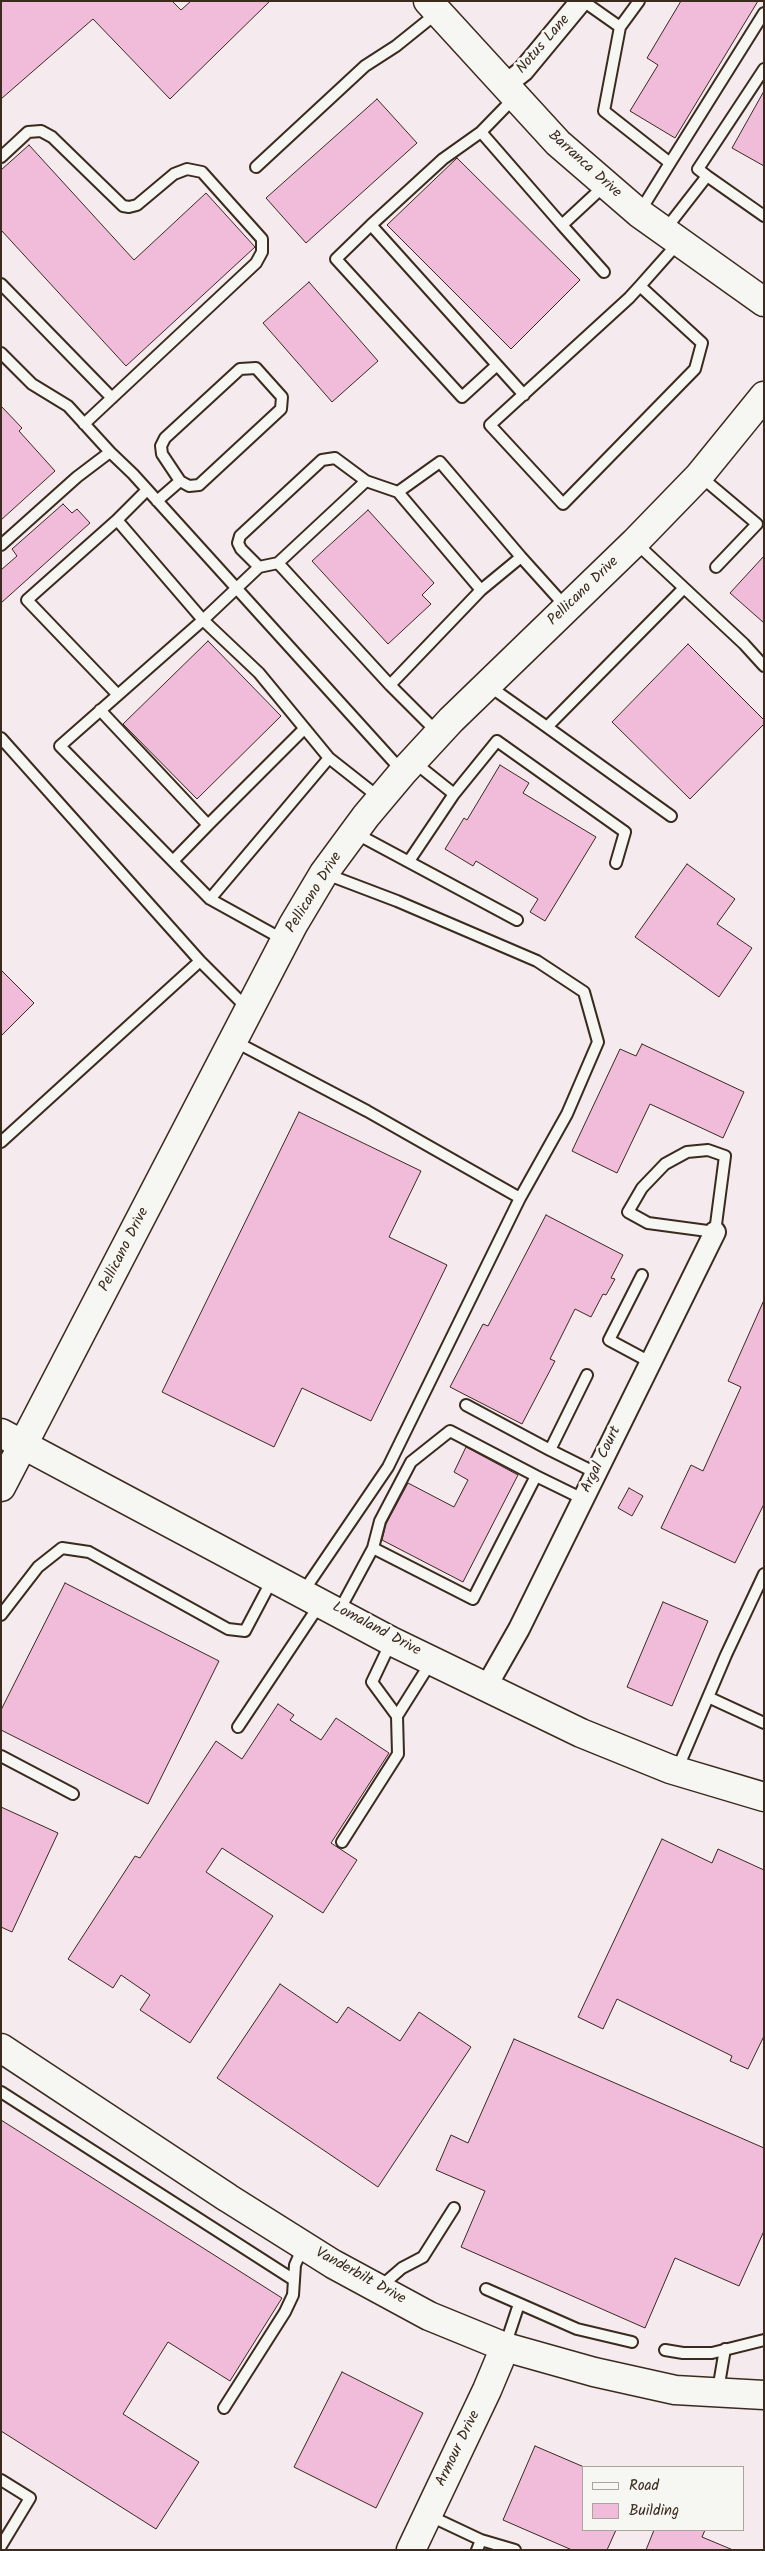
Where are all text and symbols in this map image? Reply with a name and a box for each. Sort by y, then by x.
street label: Notus Lane [513,12,575,78]
street label: Barranca Drive [544,127,624,203]
street label: Pellicano Drive [545,554,623,630]
street label: Pellicano Drive [283,849,347,937]
street label: Pellicano Drive [96,1205,154,1295]
street label: Argal Court [578,1424,626,1496]
street label: Lomaland Drive [329,1599,423,1661]
street label: Vanderbilt Drive [312,2245,408,2309]
street label: Armour Drive [433,2408,485,2490]
legend [582,2466,745,2531]
text: Road [629,2474,659,2498]
text: Building [629,2499,679,2523]

